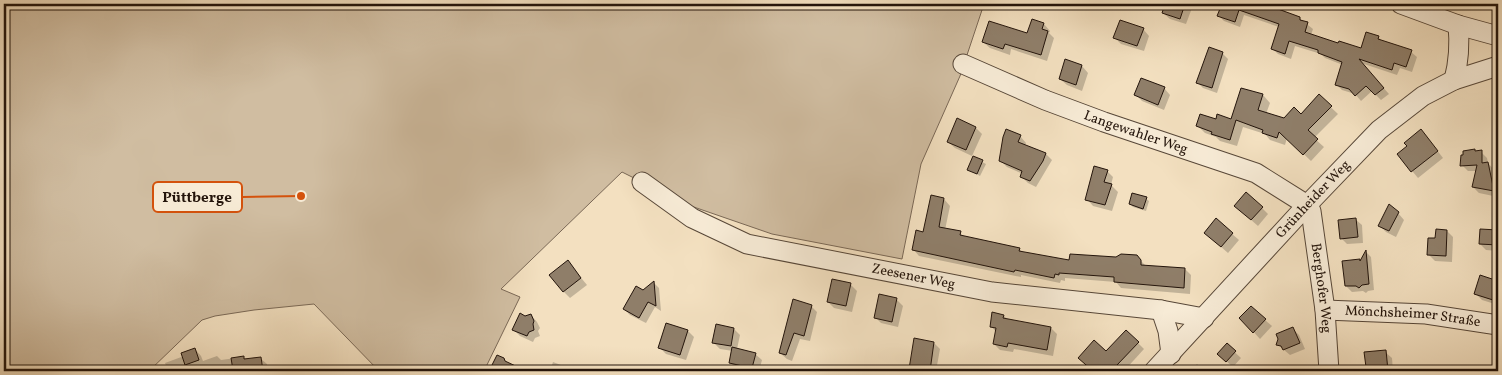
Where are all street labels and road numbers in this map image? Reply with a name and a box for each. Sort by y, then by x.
street label: Langewahler Weg [1081,106,1190,159]
street label: Grünheider Weg [1271,156,1355,243]
street label: Berghofer Weg [1306,242,1336,334]
street label: Zeesener Weg [870,259,957,294]
street label: Mönchsheimer Straße [1344,301,1482,332]

